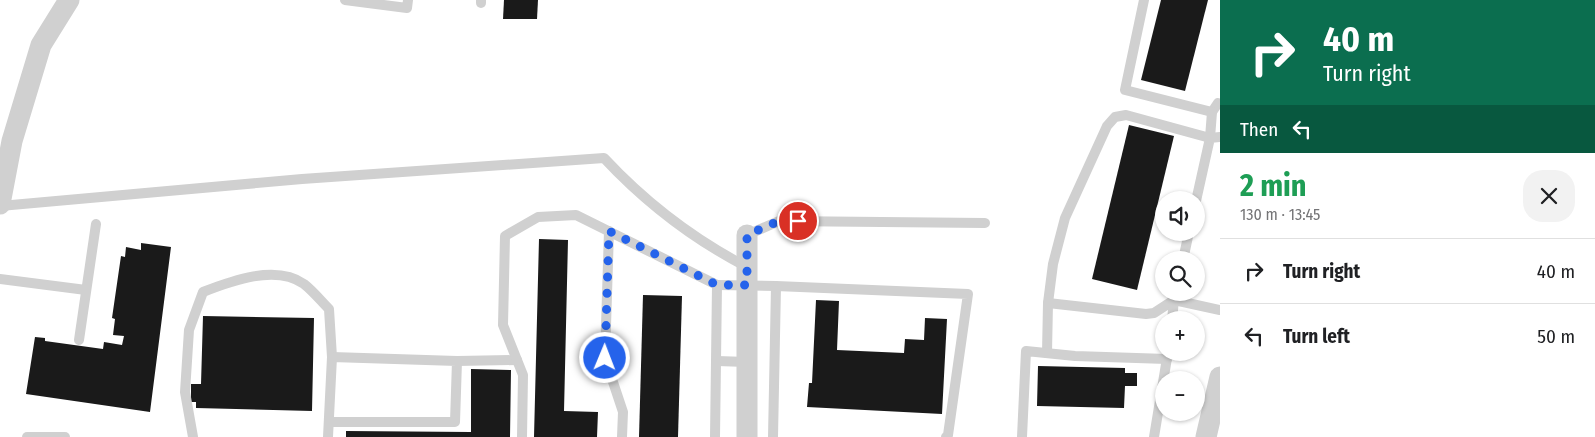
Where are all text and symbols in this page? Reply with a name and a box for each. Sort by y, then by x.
text: 40 m [1323,18,1394,60]
icon: right [1240,20,1305,85]
text: Turn right [1323,60,1411,87]
icon: left [1288,115,1316,143]
text: Then [1240,118,1278,141]
text: 2 min [1240,168,1307,204]
button: close [1523,170,1575,222]
map controls [1155,191,1205,421]
button: sound [1155,191,1205,241]
pin [777,200,819,242]
text: 130 m · 13:45 [1240,205,1320,224]
icon: arrive [784,207,812,235]
button: search [1155,251,1205,301]
icon: right [1240,257,1268,285]
text: Turn right [1283,260,1360,283]
text: 40 m [1537,260,1575,283]
button: + [1155,311,1205,361]
icon: left [1240,322,1268,350]
text: Turn left [1283,325,1350,348]
text: 50 m [1537,325,1575,348]
position arrow [578,331,630,383]
button: − [1155,371,1205,421]

